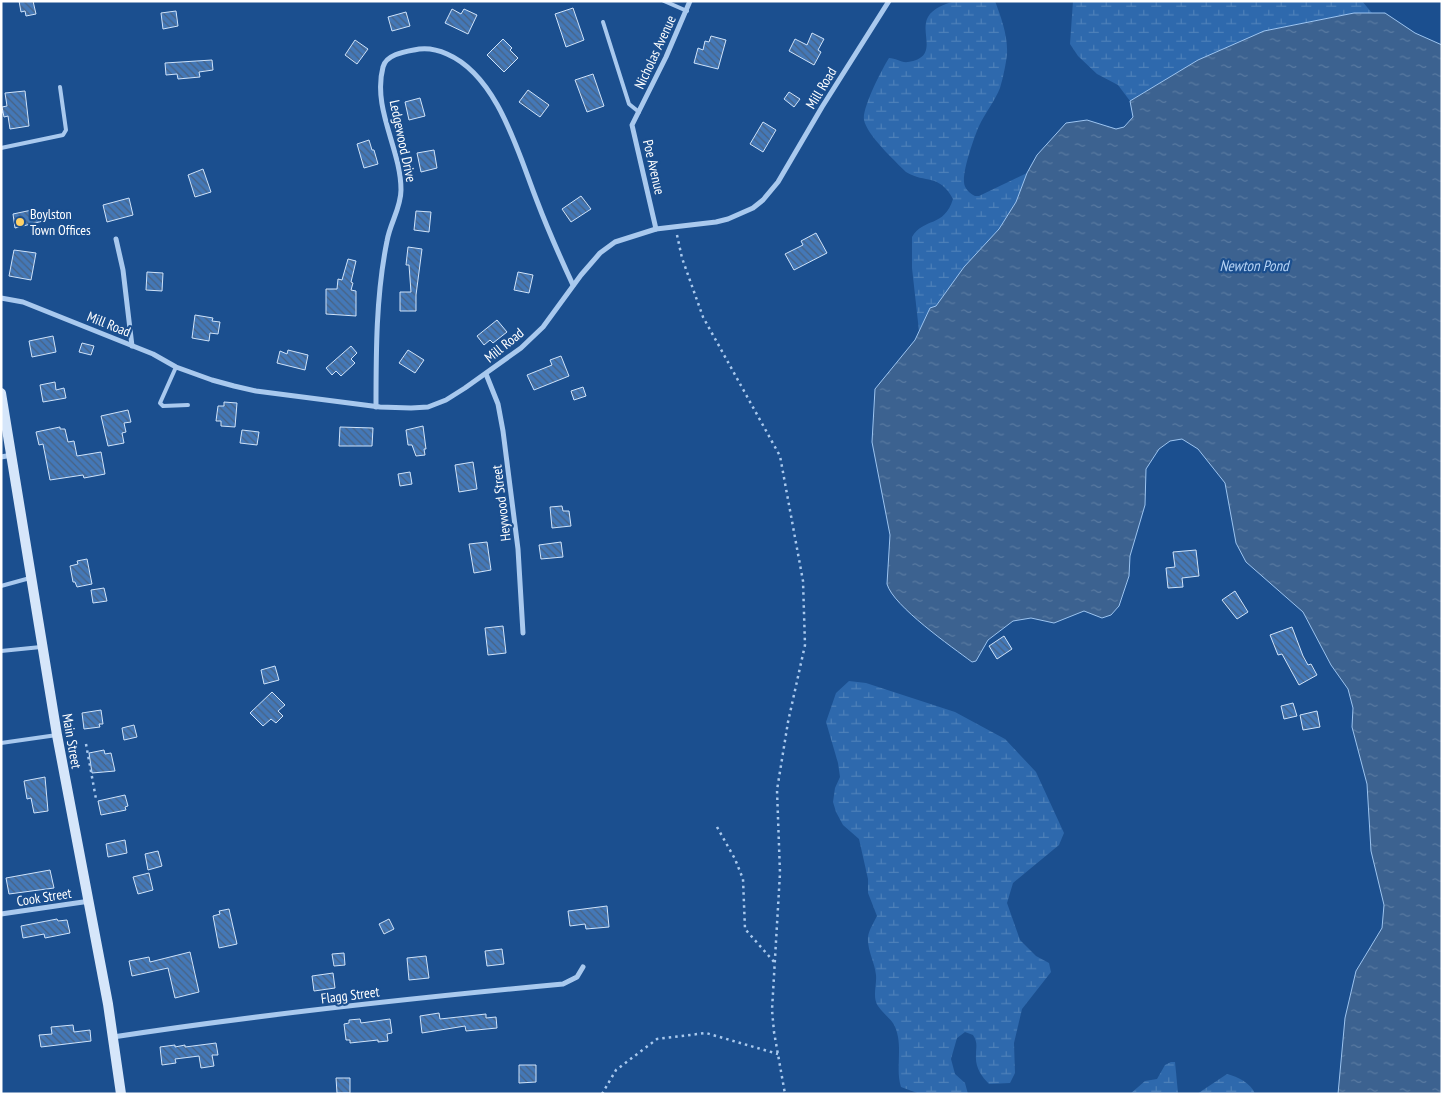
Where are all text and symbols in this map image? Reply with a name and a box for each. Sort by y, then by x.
street label: Nicholas Avenue [630,12,680,92]
street label: Mill Road [802,64,840,112]
street label: Ledgewood Drive [386,98,421,184]
street label: Poe Avenue [639,138,669,196]
place label: Boylston Town Offices [30,205,91,239]
marker: Boylston Town Offices [14,216,26,228]
water label: Newton Pond [1219,256,1291,275]
street label: Mill Road [85,307,133,341]
street label: Mill Road [481,324,527,366]
street label: Heywood Street [487,464,515,542]
street label: Main Street [58,712,86,770]
street label: Cook Street [15,884,73,910]
street label: Flagg Street [320,982,380,1008]

